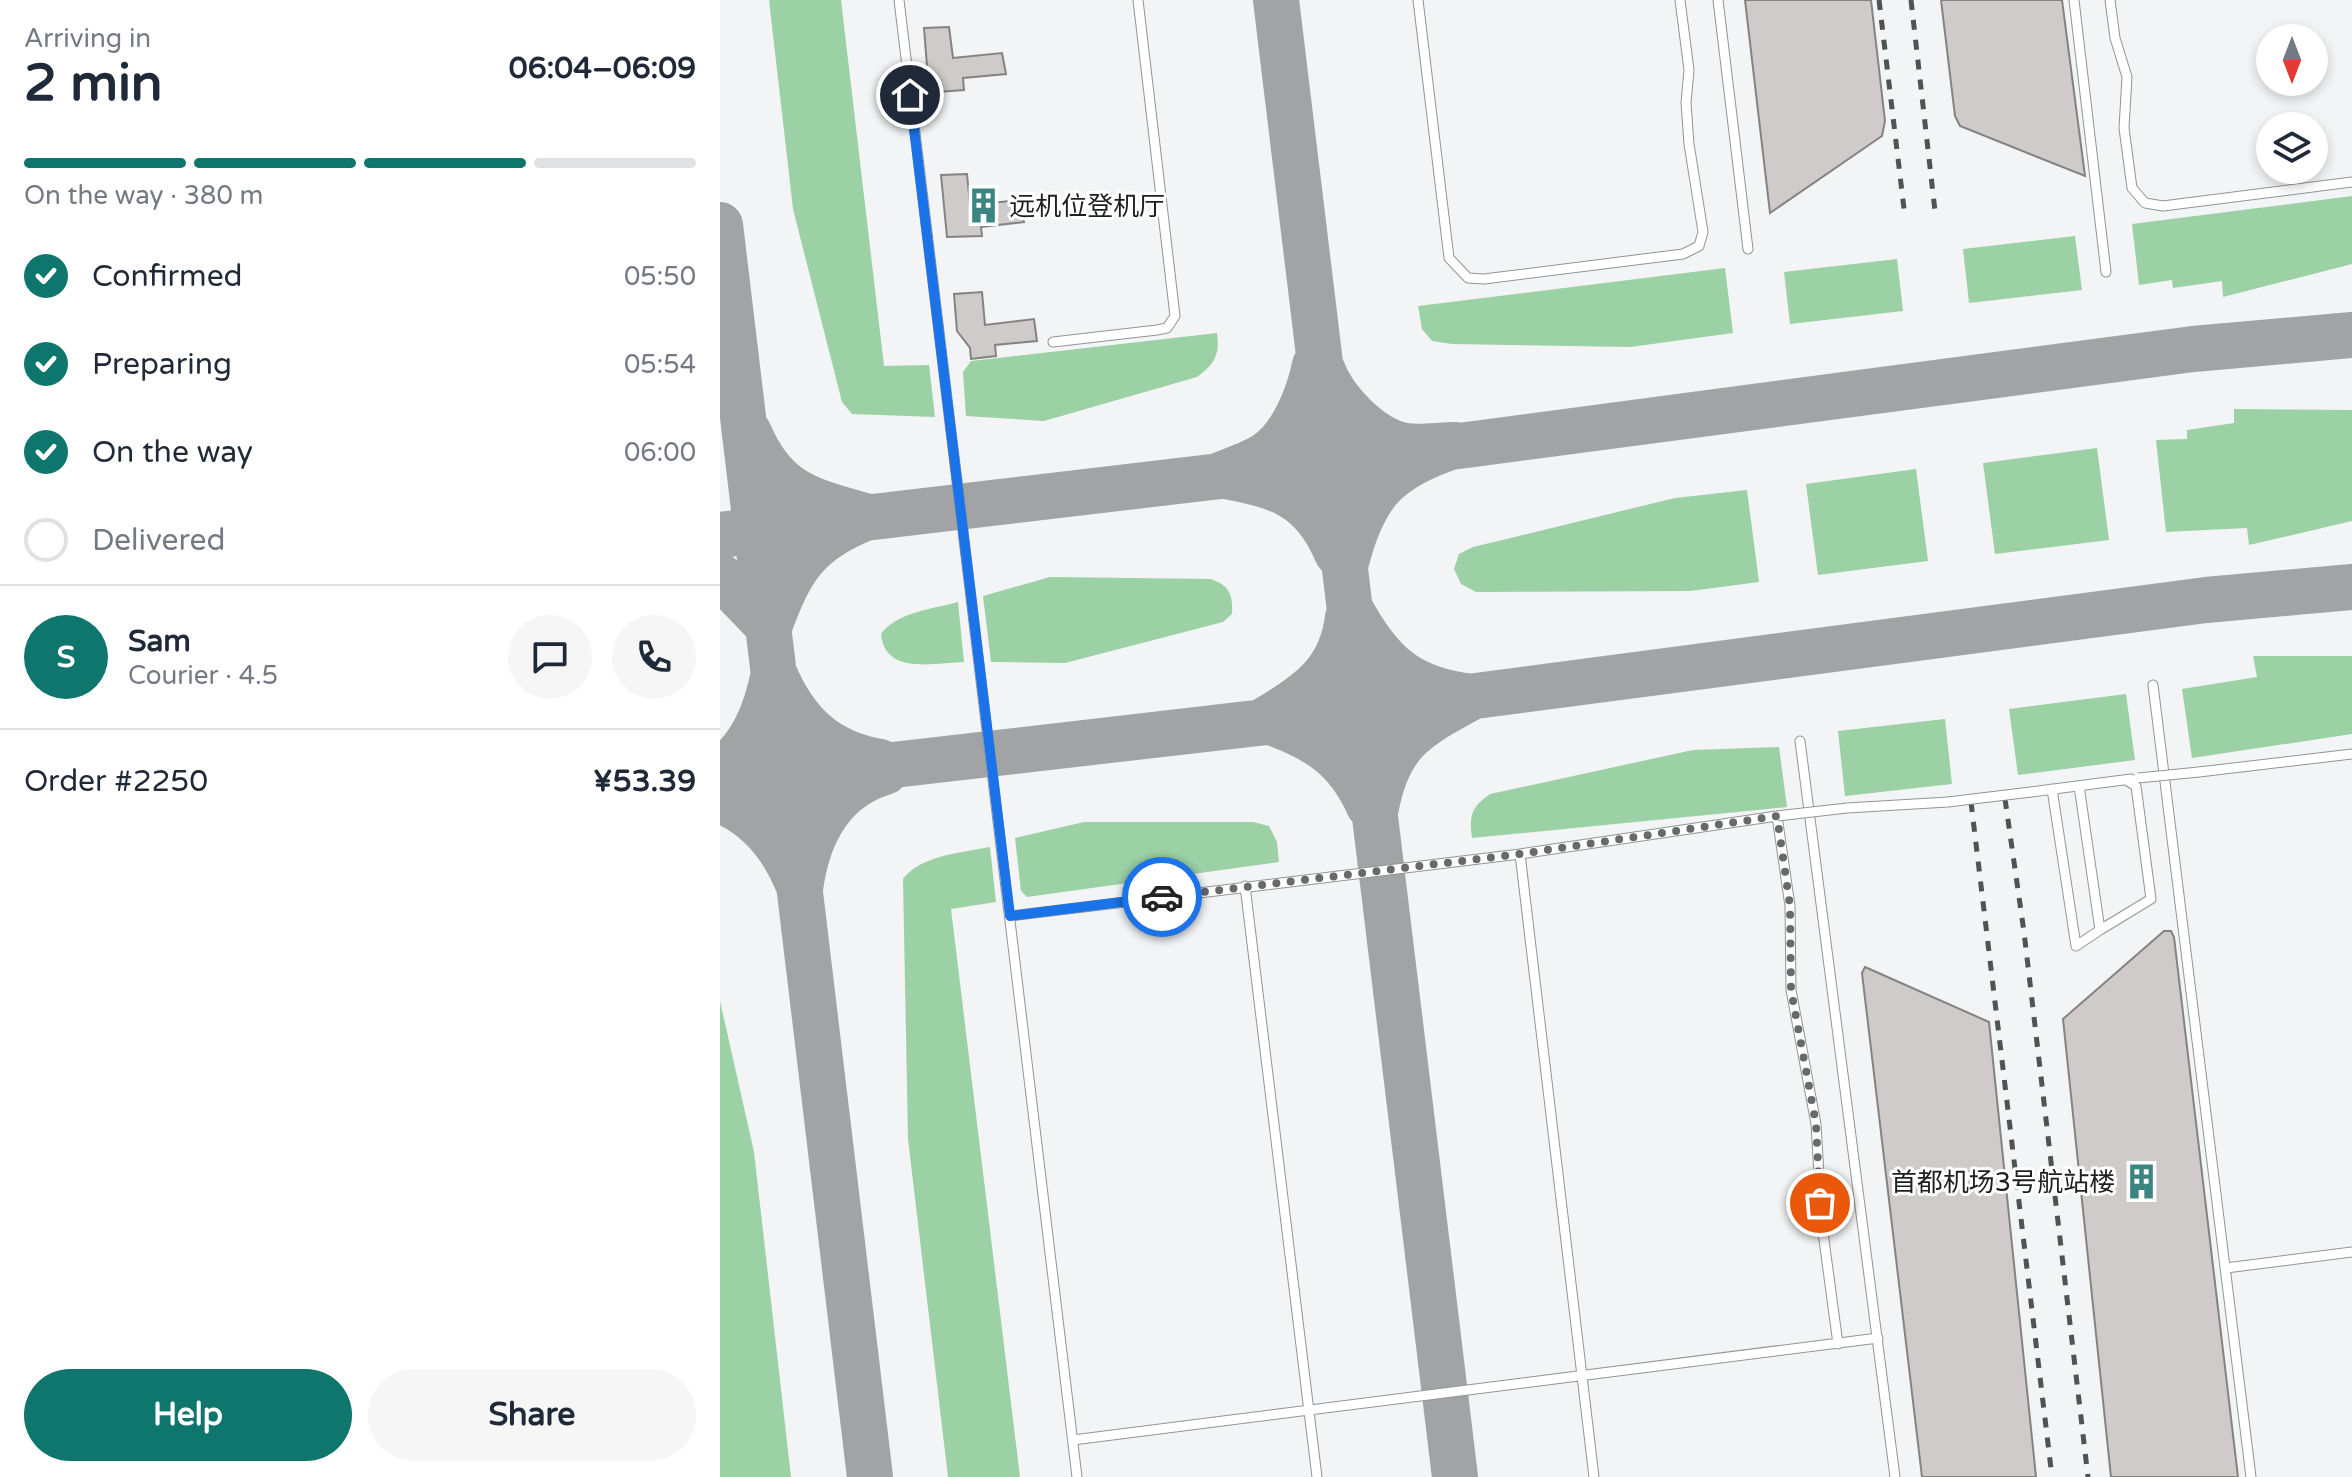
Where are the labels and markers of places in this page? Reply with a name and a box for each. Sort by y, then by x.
pin [876,61,944,129]
building icon: 远机位登机厅 [964,187,1002,225]
place label: 远机位登机厅 [1009,191,1165,222]
building icon: 首都机场3号航站楼 [2122,1163,2160,1201]
place label: 首都机场3号航站楼 [1891,1167,2115,1198]
pin [1786,1169,1854,1237]

